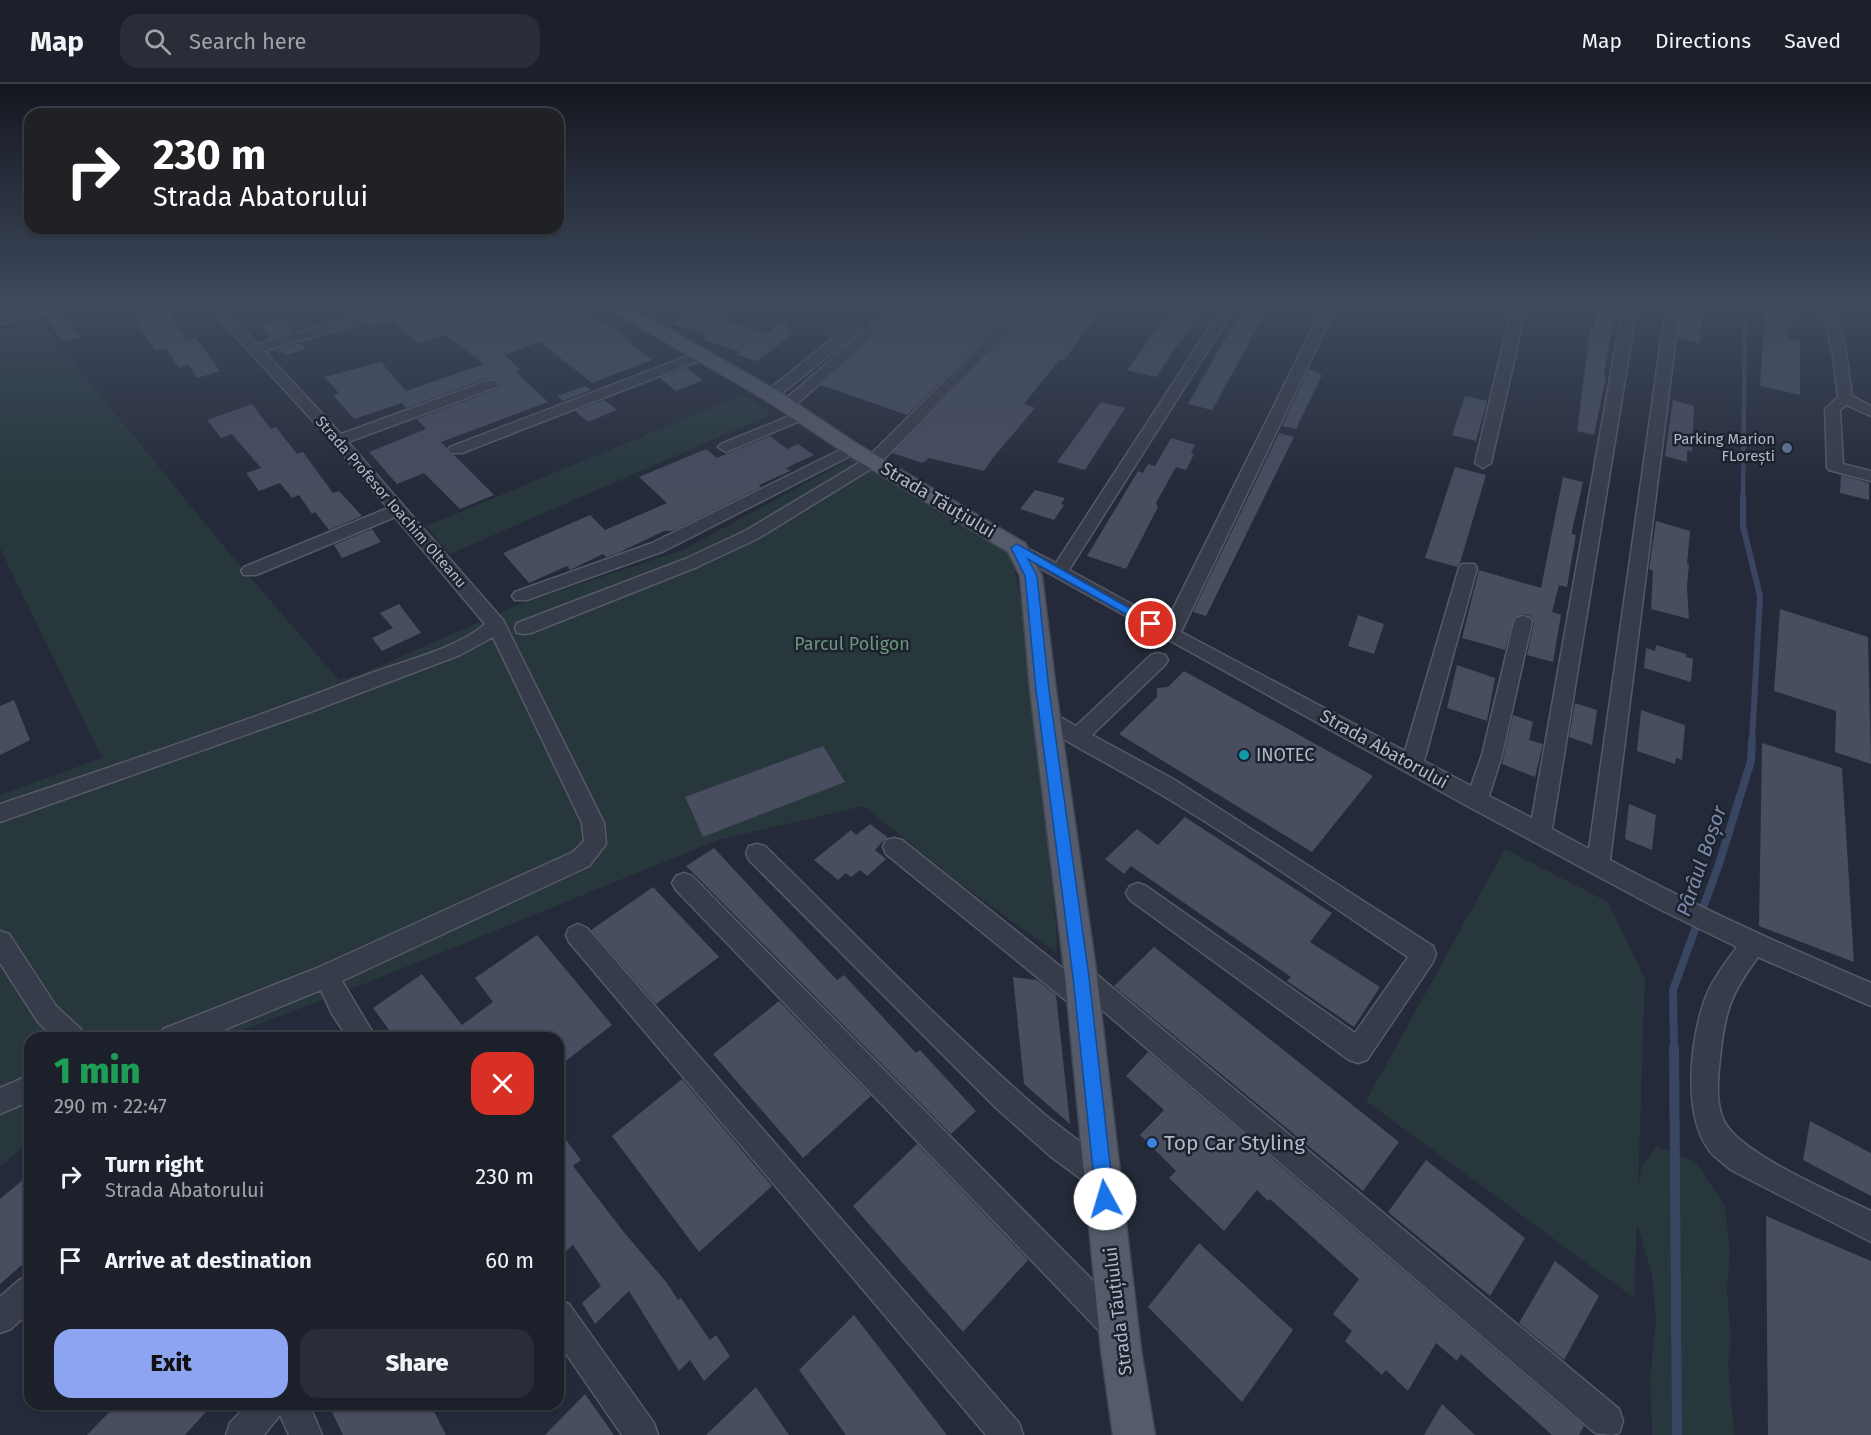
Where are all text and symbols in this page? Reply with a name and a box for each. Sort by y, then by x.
search box [120,14,540,68]
text: Map [30,25,84,58]
icon: search [141,25,174,58]
text: Search here [189,28,307,55]
text: Map [1582,28,1622,54]
text: Directions [1655,28,1751,54]
text: Saved [1784,28,1841,54]
text: 230 m [153,130,266,180]
icon: right [54,132,132,210]
text: Strada Abatorului [153,181,368,213]
street label: Strada Profesor Ioachim Olteanu [312,413,470,591]
place label: Parking Marion FLorești [1673,430,1775,466]
marker: Parking Marion FLorești [1780,441,1794,455]
street label: Strada Tăuțiului [876,457,999,544]
pin [1125,598,1176,649]
icon: arrive [1134,607,1167,640]
park label: Parcul Poligon [794,633,910,655]
street label: Strada Abatorului [1316,705,1452,793]
place label: INOTEC [1256,744,1314,766]
marker: INOTEC [1237,748,1251,762]
water label: Pârâul Boșor [1671,801,1732,920]
text: 1 min [54,1049,140,1093]
button: close [471,1052,534,1115]
text: 290 m · 22:47 [54,1094,167,1118]
place label: Top Car Styling [1164,1130,1305,1156]
marker: Top Car Styling [1145,1136,1159,1150]
text: Turn right [105,1151,204,1178]
icon: right [54,1160,87,1193]
text: 230 m [475,1163,534,1190]
position arrow [1073,1167,1137,1231]
text: Strada Abatorului [105,1178,264,1202]
icon: arrive [54,1244,87,1277]
street label: Strada Tăuțiului [1099,1245,1138,1377]
text: Arrive at destination [105,1247,312,1274]
text: 60 m [485,1247,534,1274]
button: Exit [54,1329,288,1398]
button: Share [300,1329,534,1398]

